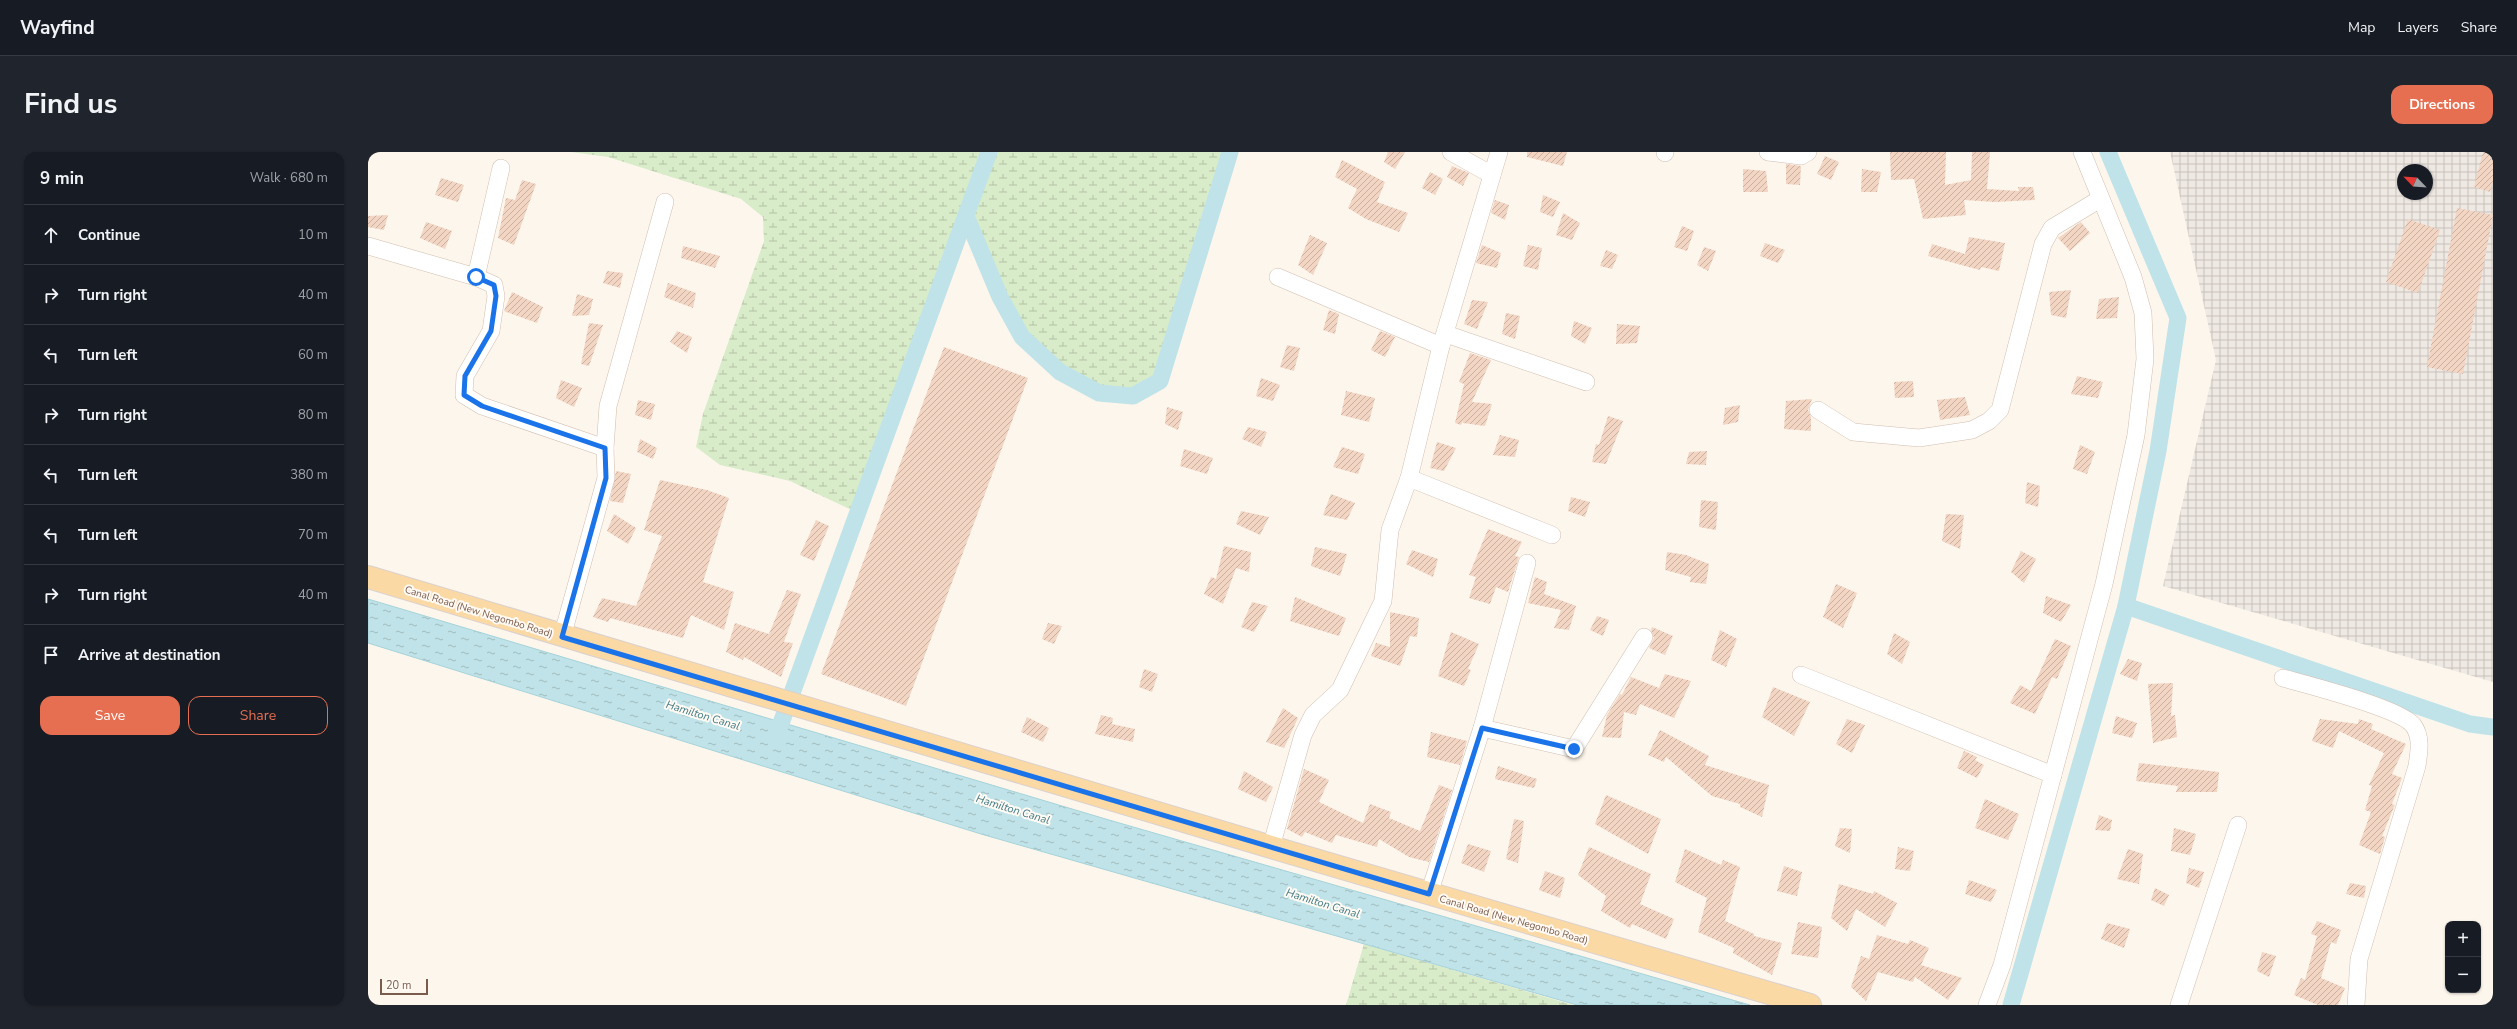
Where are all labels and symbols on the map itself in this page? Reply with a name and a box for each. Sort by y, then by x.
north arrow [2397,164,2433,200]
route start [467,268,485,286]
street label: Canal Road (New Negombo Road) [403,583,554,641]
water label: Hamilton Canal [664,697,742,734]
route end [1565,740,1583,758]
water label: Hamilton Canal [974,791,1052,828]
water label: Hamilton Canal [1284,885,1362,922]
street label: Canal Road (New Negombo Road) [1438,892,1590,948]
scale bar [380,977,428,996]

